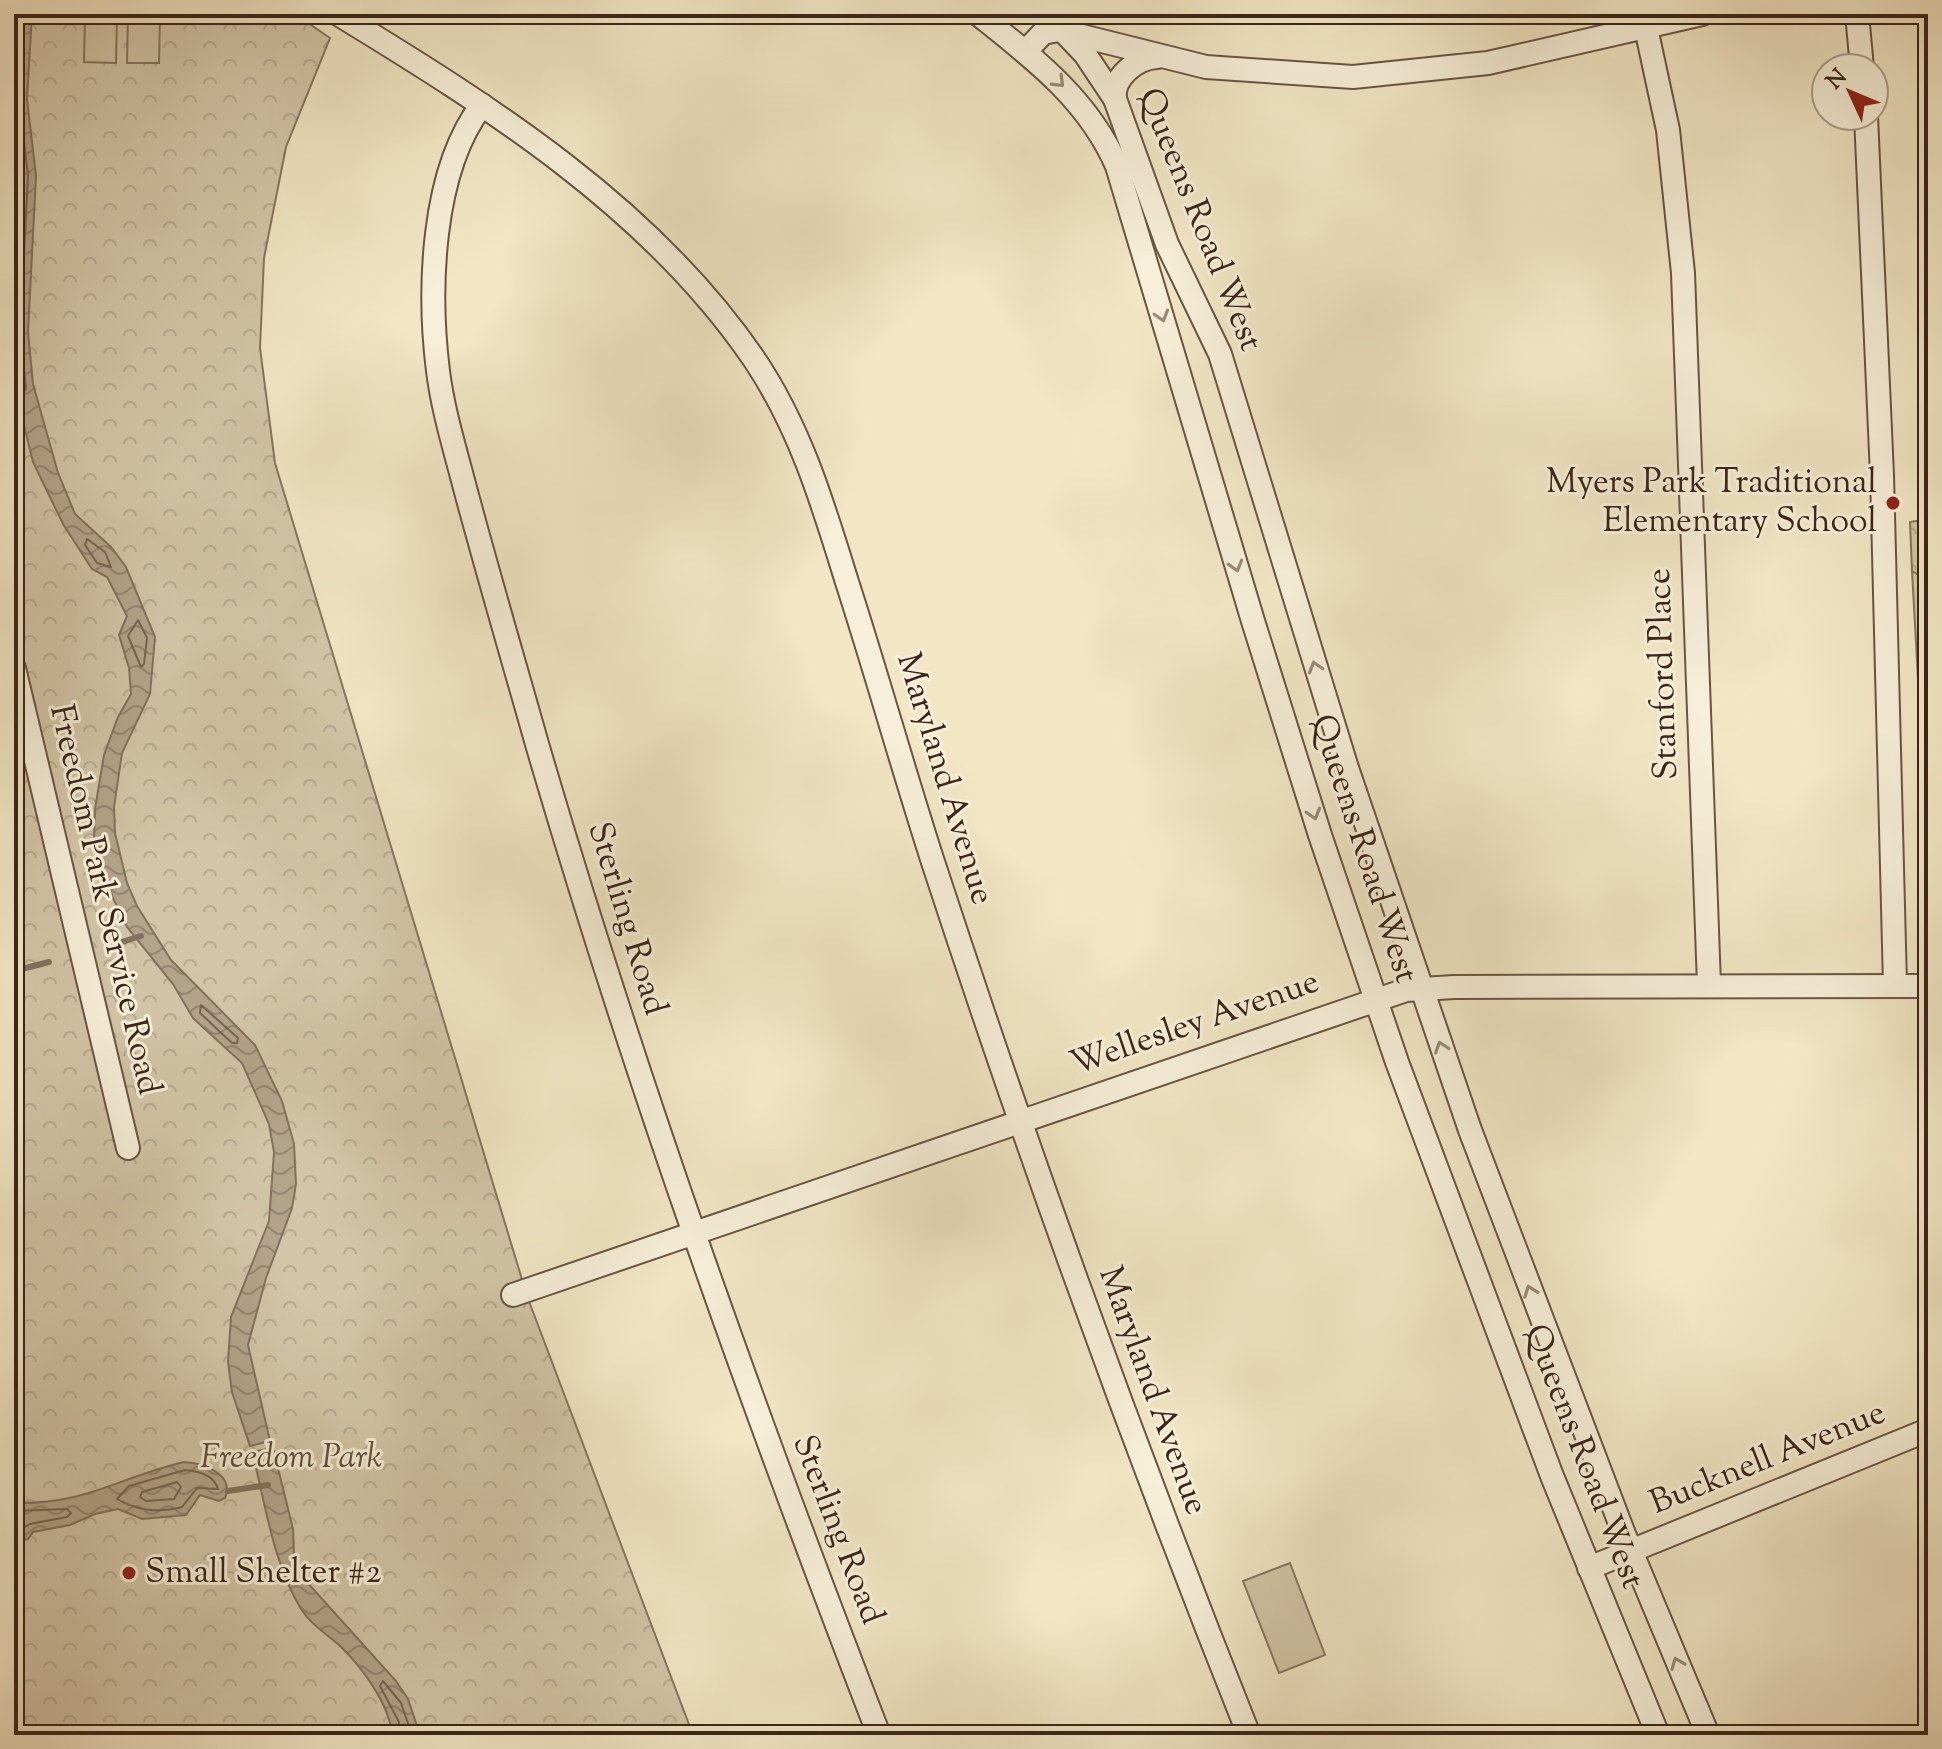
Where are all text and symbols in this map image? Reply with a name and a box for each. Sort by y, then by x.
north arrow [1810,52,1890,132]
text: N [1820,62,1856,98]
one-way arrow [1050,73,1064,87]
street label: Queens Road West [1124,81,1274,359]
one-way arrow [1153,309,1169,323]
place label: Myers Park Traditional Elementary School [1546,459,1877,547]
marker: Myers Park Traditional Elementary School [1884,494,1902,512]
one-way arrow [1227,558,1243,572]
street label: Stanford Place [1636,567,1692,781]
street label: Maryland Avenue [882,647,1006,911]
one-way arrow [1308,661,1324,675]
street label: Freedom Park Service Road [35,700,173,1100]
street label: Queens Road West [1297,709,1430,990]
one-way arrow [1305,806,1321,820]
street label: Sterling Road [573,816,679,1022]
street label: Wellesley Avenue [1064,958,1326,1090]
one-way arrow [1434,1041,1450,1055]
street label: Maryland Avenue [1084,1260,1220,1522]
one-way arrow [1523,1285,1540,1299]
street label: Queens Road West [1510,1318,1656,1597]
street label: Bucknell Avenue [1643,1389,1893,1529]
street label: Sterling Road [778,1428,896,1632]
park label: Freedom Park [200,1434,382,1483]
place label: Small Shelter #2 [145,1549,382,1598]
marker: Small Shelter #2 [120,1564,138,1582]
one-way arrow [1670,1657,1687,1671]

